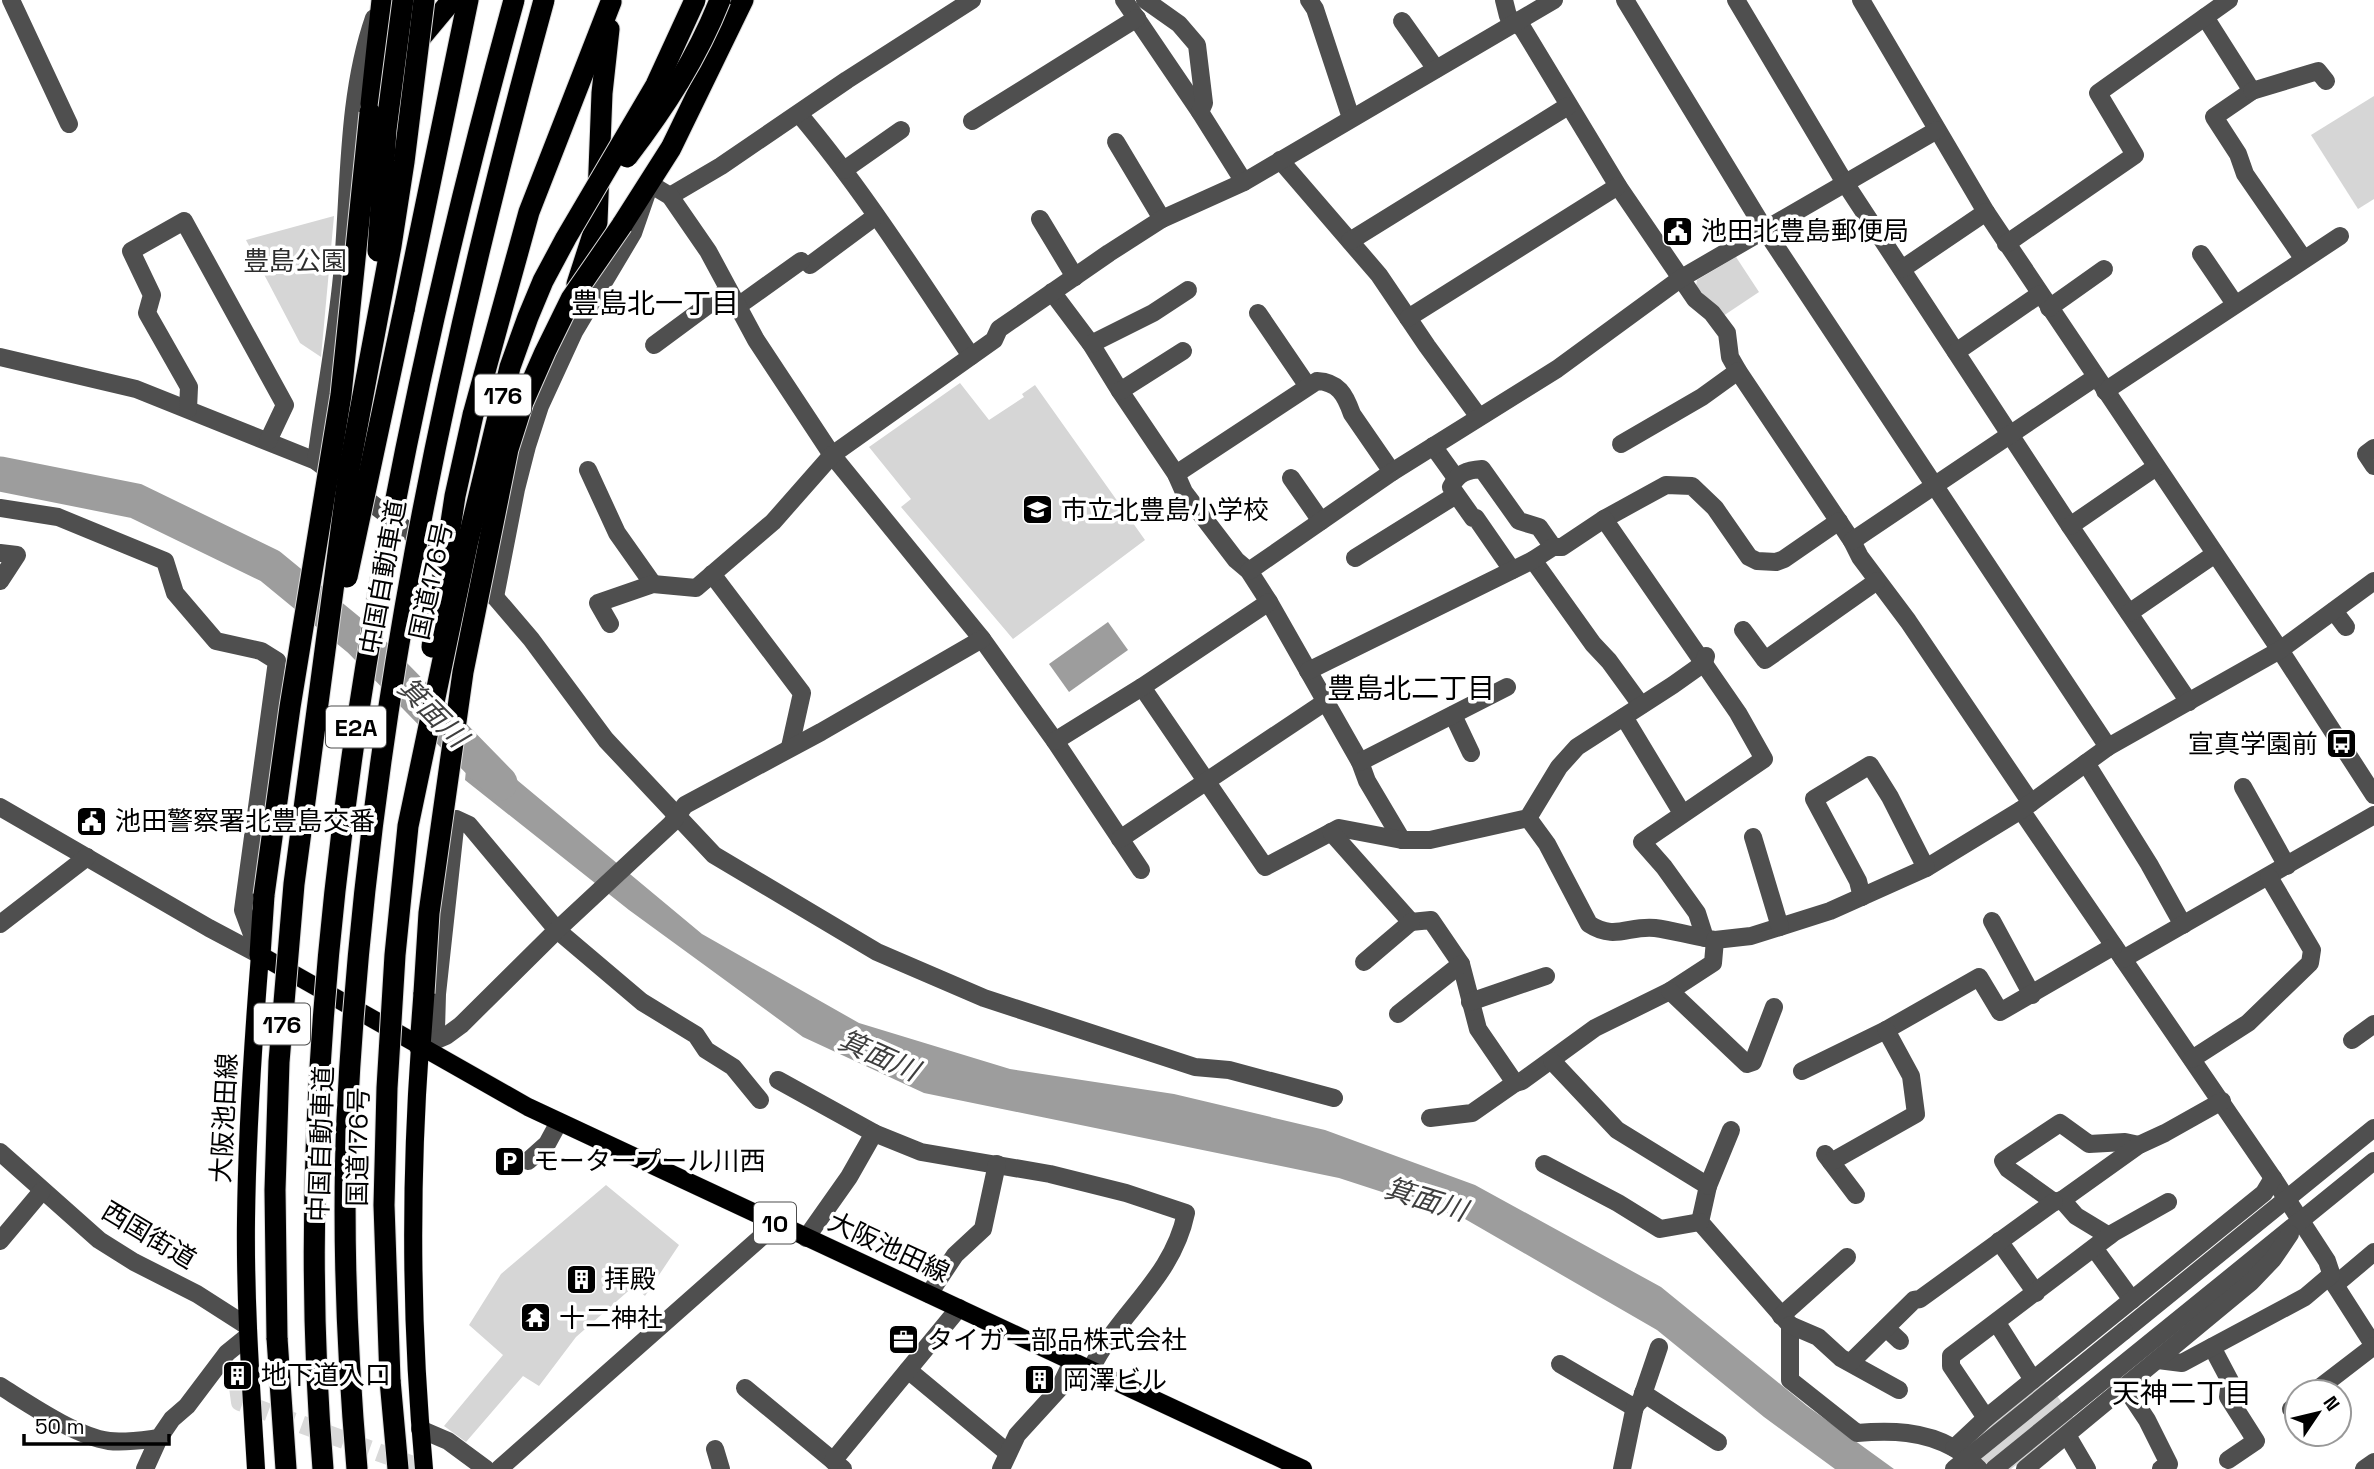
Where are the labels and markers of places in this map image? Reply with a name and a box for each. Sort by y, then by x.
public building icon: 池田北豊島郵便局 [1661,214,1695,248]
place label: 池田北豊島郵便局 [1701,214,1909,248]
school or university icon: 市立北豊島小学校 [1021,493,1055,527]
place label: 市立北豊島小学校 [1061,493,1269,527]
place label: 宣真学園前 [2188,727,2318,761]
bus stop icon: 宣真学園前 [2324,727,2358,761]
public building icon: 池田警察署北豊島交番 [75,804,109,838]
place label: 池田警察署北豊島交番 [115,804,375,838]
parking icon: モータープール川西 [493,1144,527,1178]
place label: モータープール川西 [533,1144,765,1178]
building icon: 拝殿 [564,1262,598,1296]
place label: 拝殿 [604,1262,656,1296]
temple icon: 十二神社 [519,1301,553,1335]
place label: 十二神社 [559,1301,663,1335]
office icon: タイガー部品株式会社 [887,1323,921,1357]
place label: タイガー部品株式会社 [927,1323,1187,1357]
building icon: 地下道入口 [221,1358,255,1392]
place label: 地下道入口 [261,1358,391,1392]
building icon: 岡澤ビル [1023,1363,1057,1397]
place label: 岡澤ビル [1063,1363,1167,1397]

